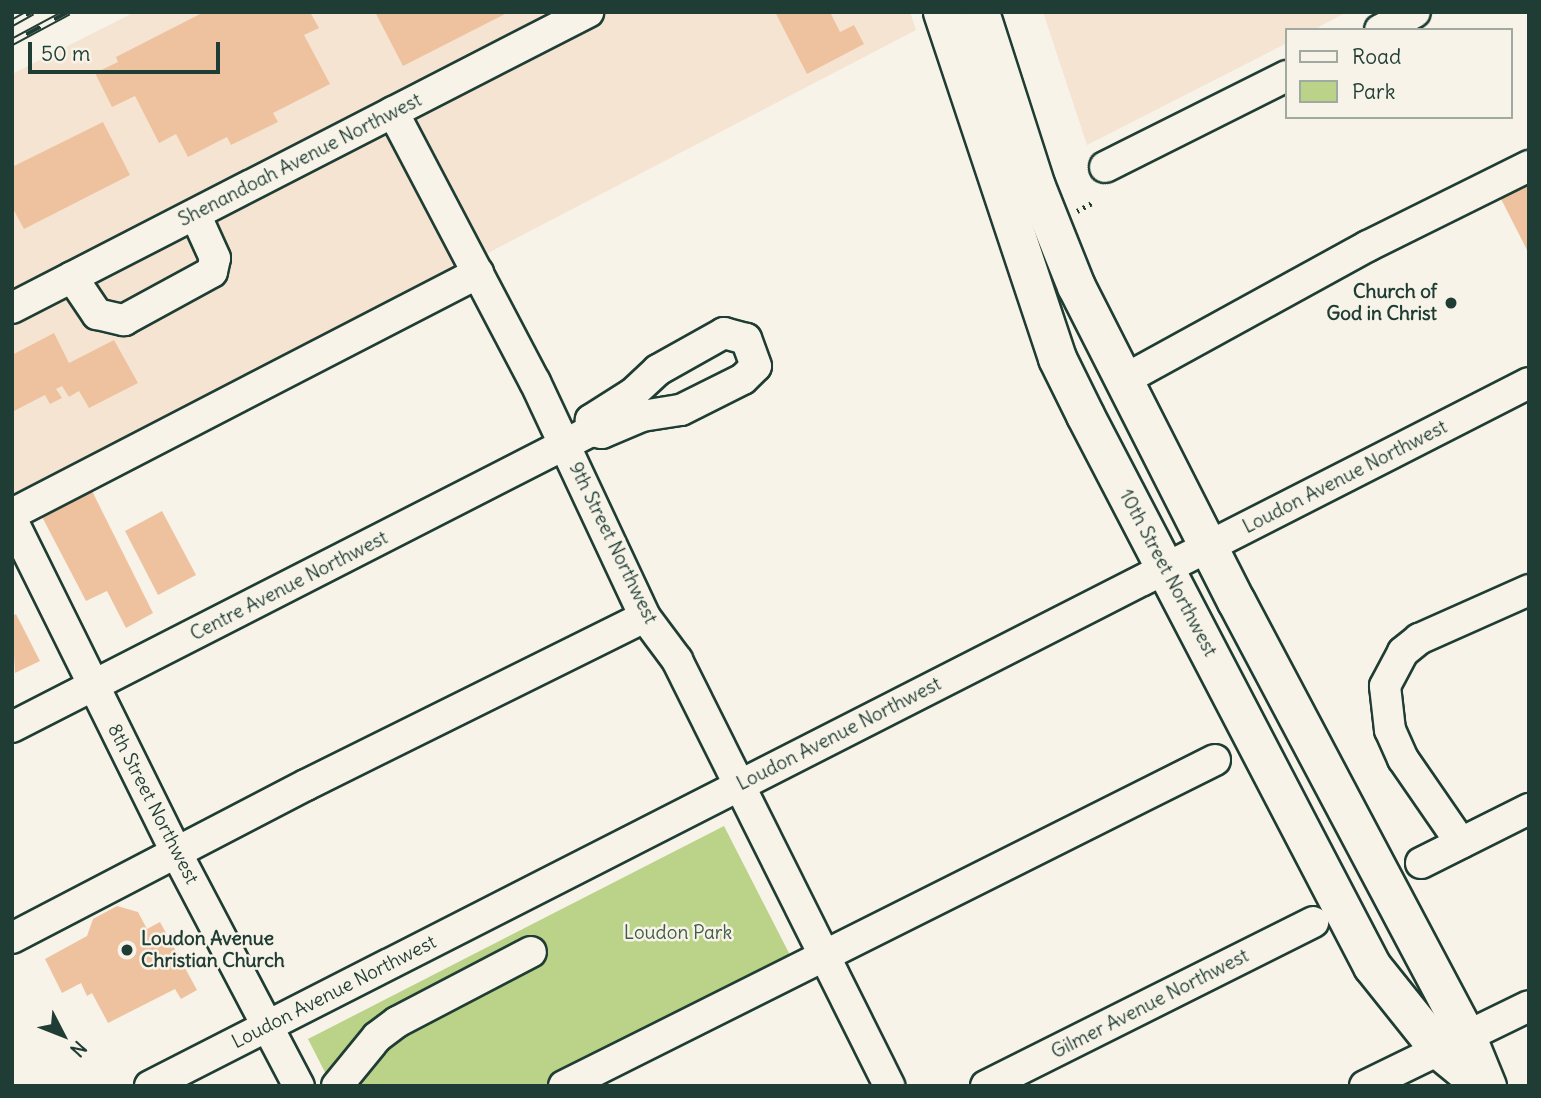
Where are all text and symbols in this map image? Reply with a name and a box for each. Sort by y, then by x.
scale bar [32,28,224,72]
legend [1286,28,1513,119]
text: 50 m [41,40,90,67]
text: Road [1352,43,1401,70]
text: Park [1352,78,1395,105]
street label: Shenandoah Avenue Northwest [175,89,425,231]
place label: Church of God in Christ [1327,281,1437,325]
marker: Church of God in Christ [1443,295,1459,311]
street label: Loudon Avenue Northwest [1239,415,1451,539]
street label: 9th Street Northwest [564,459,662,627]
street label: 10th Street Northwest [1114,486,1222,660]
street label: Centre Avenue Northwest [186,526,392,646]
street label: Loudon Avenue Northwest [733,672,945,796]
street label: 8th Street Northwest [103,720,203,888]
park label: Loudon Park [624,922,732,944]
place label: Loudon Avenue Christian Church [141,928,285,972]
street label: Loudon Avenue Northwest [228,930,440,1054]
marker: Loudon Avenue Christian Church [119,942,135,958]
street label: Gilmer Avenue Northwest [1047,944,1253,1064]
north arrow [28,1000,98,1070]
text: N [65,1036,92,1062]

